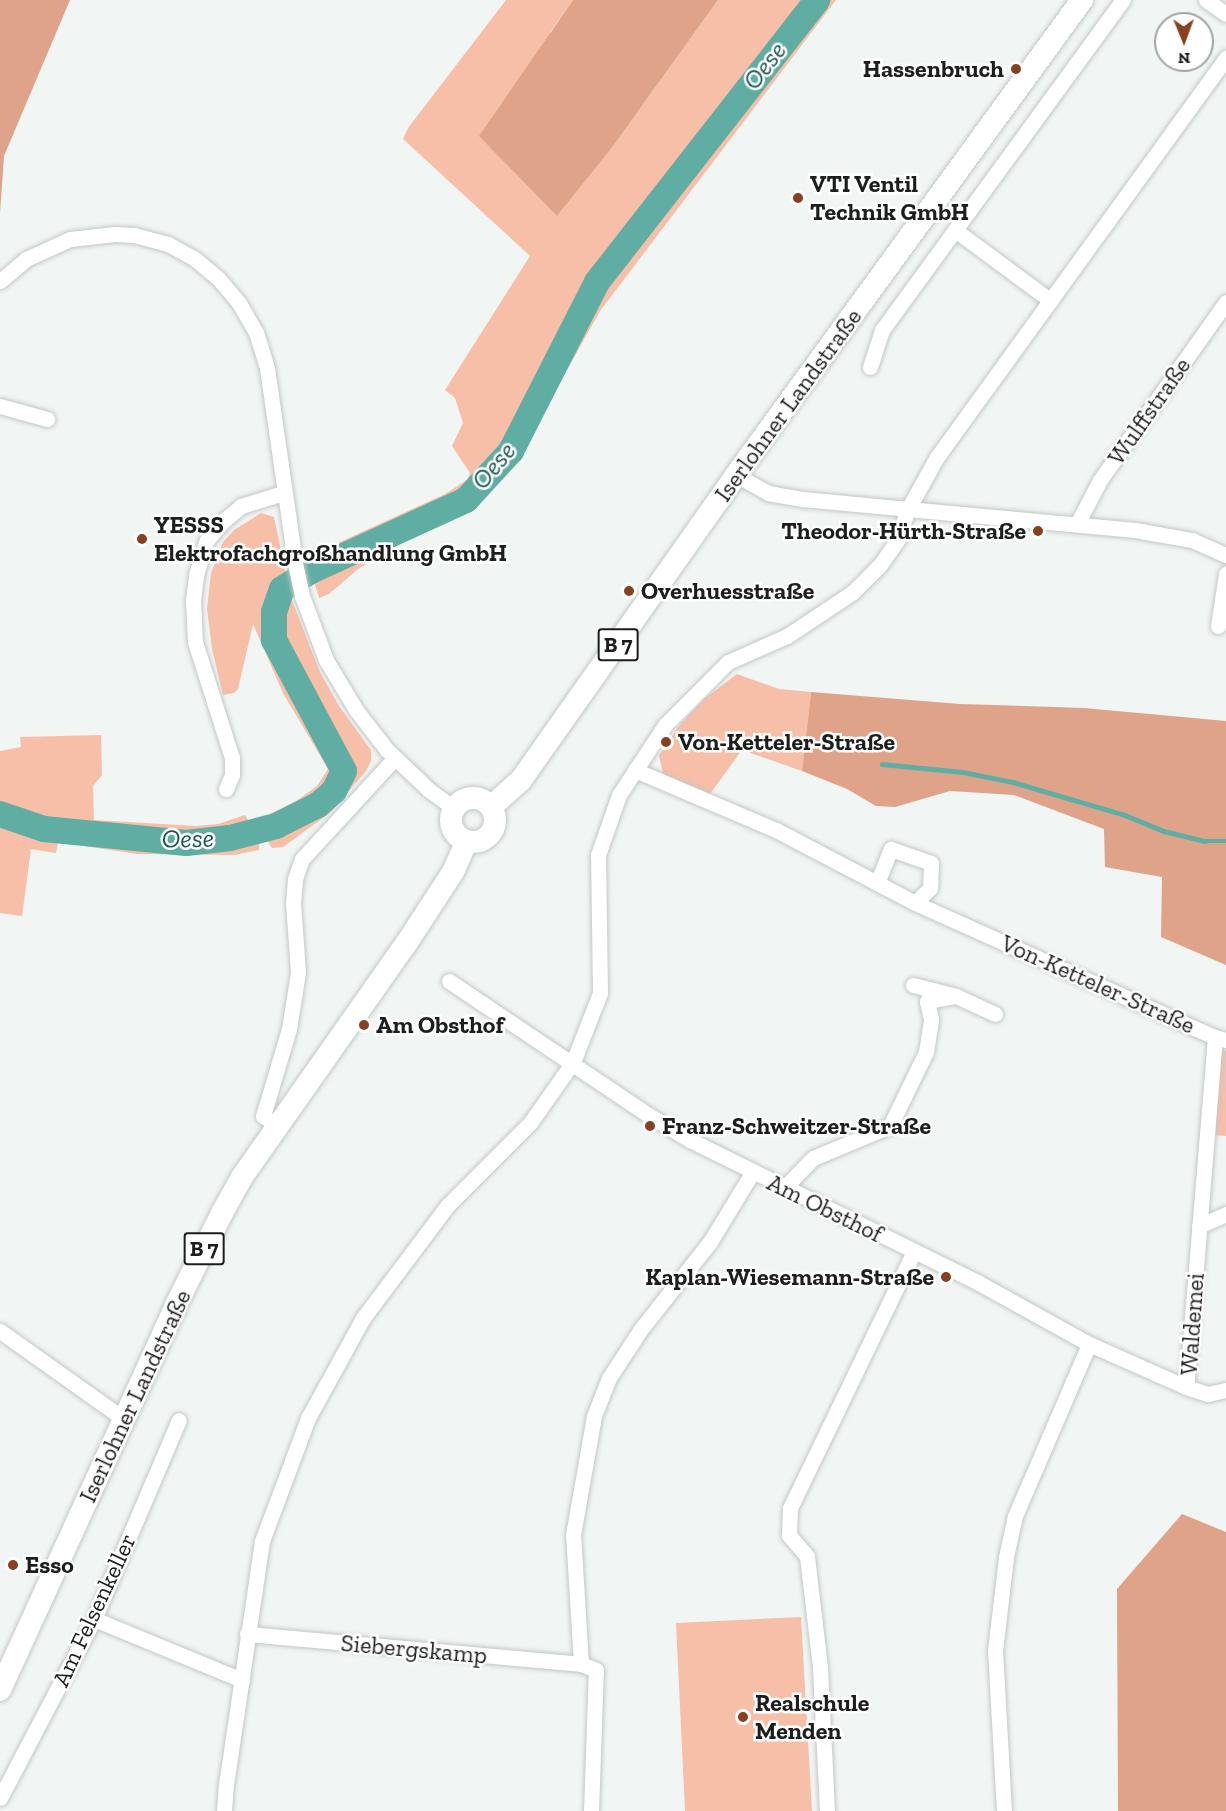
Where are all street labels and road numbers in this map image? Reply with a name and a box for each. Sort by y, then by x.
street label: Iserlohner Landstraße [708,303,868,507]
street label: Wulffstraße [1102,352,1196,470]
road number: B 7 [597,626,639,664]
street label: Von-Ketteler-Straße [997,928,1199,1040]
street label: Am Obsthof [763,1168,887,1248]
road number: B 7 [183,1230,225,1268]
street label: Waldemei [1174,1272,1210,1376]
street label: Iserlohner Landstraße [73,1285,197,1507]
street label: Am Felsenkeller [46,1529,142,1691]
street label: Siebergskamp [340,1628,488,1670]

